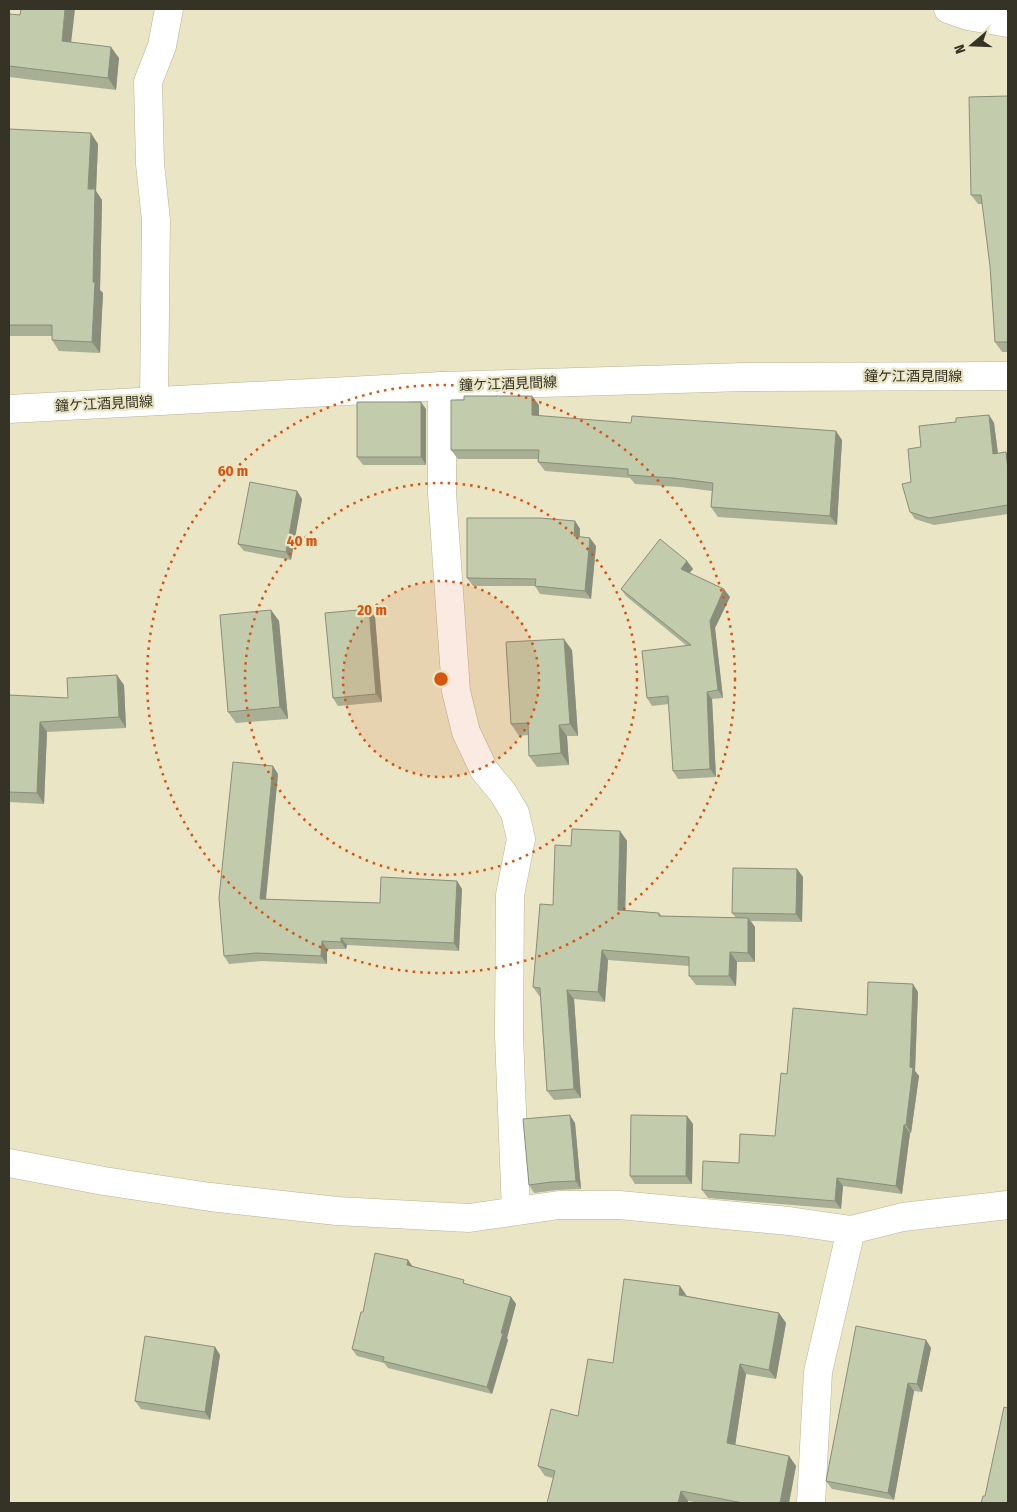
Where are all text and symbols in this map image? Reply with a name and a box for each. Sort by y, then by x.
north arrow [947,20,997,70]
text: N [951,42,970,56]
street label: 鐘ケ江酒見間線 [864,368,962,385]
street label: 鐘ケ江酒見間線 [459,374,557,394]
street label: 鐘ケ江酒見間線 [55,393,153,415]
text: 60 m [218,462,248,480]
text: 40 m [287,532,317,550]
text: 20 m [356,601,387,619]
centre of rings [432,670,450,688]

